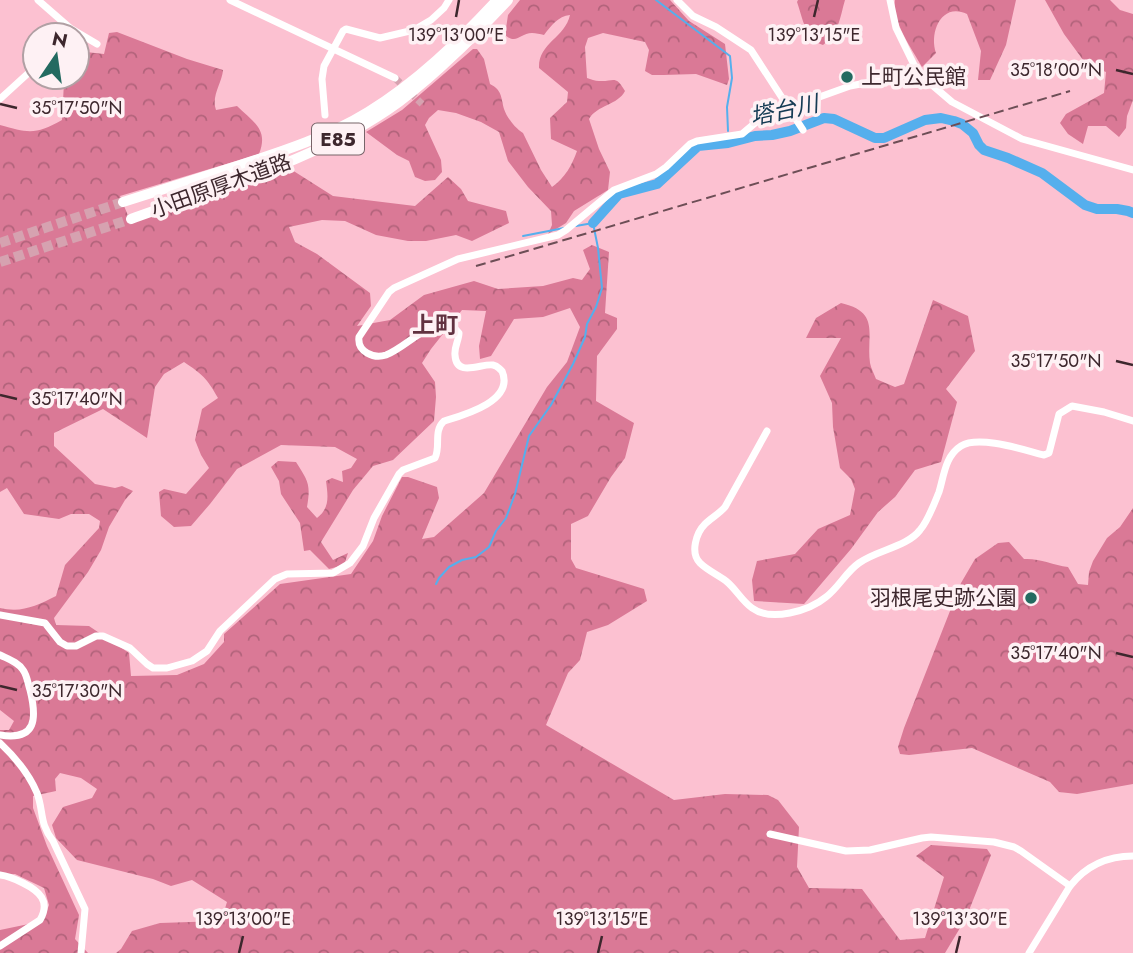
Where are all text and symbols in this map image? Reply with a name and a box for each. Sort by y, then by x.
north arrow [21,21,91,91]
text: 139°13'00"E [408,22,504,48]
text: 139°13'15"E [768,22,860,48]
text: N [49,25,70,55]
text: 35°18'00"N [1010,57,1102,83]
place label: 上町公民館 [861,62,966,92]
marker: 上町公民館 [839,69,855,85]
water label: 塔台川 [747,86,824,134]
text: 35°17'50"N [32,95,122,121]
road number: E85 [312,124,364,154]
street label: 小田原厚木道路 [147,147,295,225]
district label: 上町 [412,308,458,342]
text: 35°17'50"N [1011,348,1101,374]
text: 35°17'40"N [31,386,123,412]
place label: 羽根尾史跡公園 [870,583,1017,613]
marker: 羽根尾史跡公園 [1023,590,1039,606]
text: 35°17'40"N [1010,640,1102,666]
text: 35°17'30"N [32,678,122,704]
text: 139°13'00"E [195,906,291,932]
text: 139°13'15"E [556,906,648,932]
text: 139°13'30"E [912,906,1008,932]

